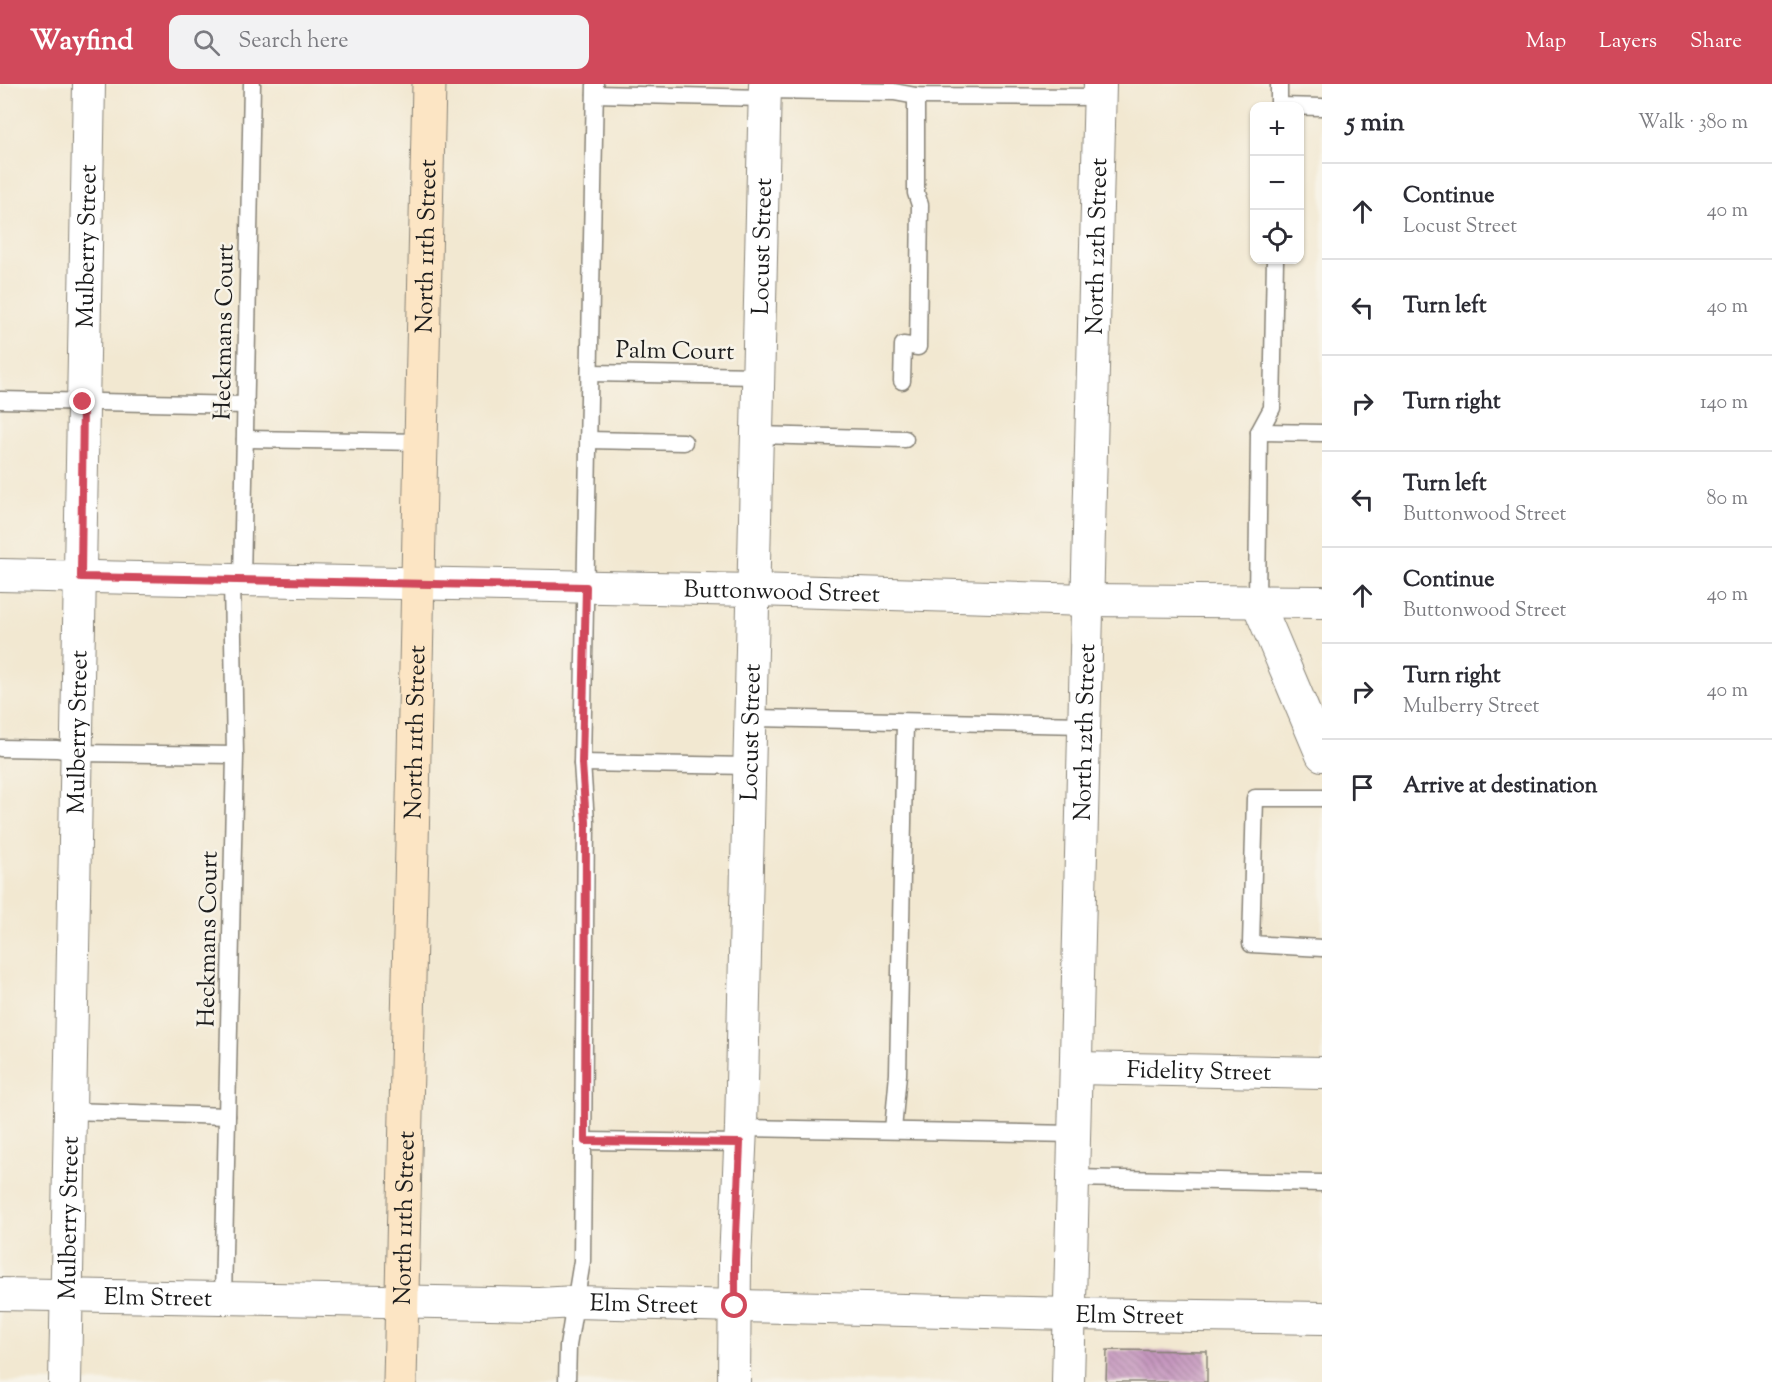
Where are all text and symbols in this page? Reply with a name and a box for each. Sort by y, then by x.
search box [169,15,589,69]
text: Wayfind [30,22,133,62]
icon: search [190,26,223,59]
text: Search here [238,26,349,58]
text: Map [1526,27,1566,57]
text: Layers [1599,27,1657,57]
text: Share [1690,27,1742,57]
map controls [1250,102,1304,264]
button: + [1250,102,1304,156]
text: 5 min [1346,105,1405,142]
text: Walk · 380 m [1638,109,1748,138]
button: − [1250,156,1304,210]
street label: North 12th Street [1079,157,1117,335]
street label: North 11th Street [408,159,446,334]
street label: Mulberry Street [69,164,107,328]
street label: Locust Street [745,177,782,315]
text: Continue [1403,181,1494,213]
icon: ahead [1346,195,1379,228]
text: 40 m [1707,197,1748,226]
button: locate [1250,210,1304,264]
text: Locust Street [1403,213,1517,242]
street label: Heckmans Court [206,244,244,421]
icon: left [1346,291,1379,324]
text: Turn left [1403,291,1486,323]
text: 40 m [1707,293,1748,322]
street label: Palm Court [615,334,735,370]
icon: right [1346,387,1379,420]
text: Turn right [1403,387,1500,419]
route end [69,388,95,414]
text: 140 m [1700,389,1748,418]
text: Turn left [1403,469,1486,501]
icon: left [1346,483,1379,516]
text: 80 m [1707,485,1748,514]
text: Buttonwood Street [1403,501,1566,530]
text: Continue [1403,565,1494,597]
street label: Buttonwood Street [683,574,880,613]
icon: ahead [1346,579,1379,612]
text: 40 m [1707,581,1748,610]
text: Buttonwood Street [1403,597,1566,626]
street label: North 12th Street [1067,643,1105,821]
street label: North 11th Street [398,645,435,820]
street label: Mulberry Street [61,650,98,814]
text: Turn right [1403,661,1500,693]
street label: Locust Street [734,663,771,801]
icon: right [1346,675,1379,708]
text: 40 m [1707,677,1748,706]
text: Mulberry Street [1403,693,1539,722]
icon: arrive [1346,771,1379,804]
text: Arrive at destination [1403,771,1598,803]
street label: Heckmans Court [190,851,228,1028]
street label: Fidelity Street [1126,1054,1272,1091]
street label: North 11th Street [387,1131,425,1306]
street label: Mulberry Street [52,1136,89,1300]
street label: Elm Street [104,1281,212,1317]
street label: Elm Street [589,1287,698,1324]
route start [721,1292,747,1318]
street label: Elm Street [1075,1299,1184,1335]

